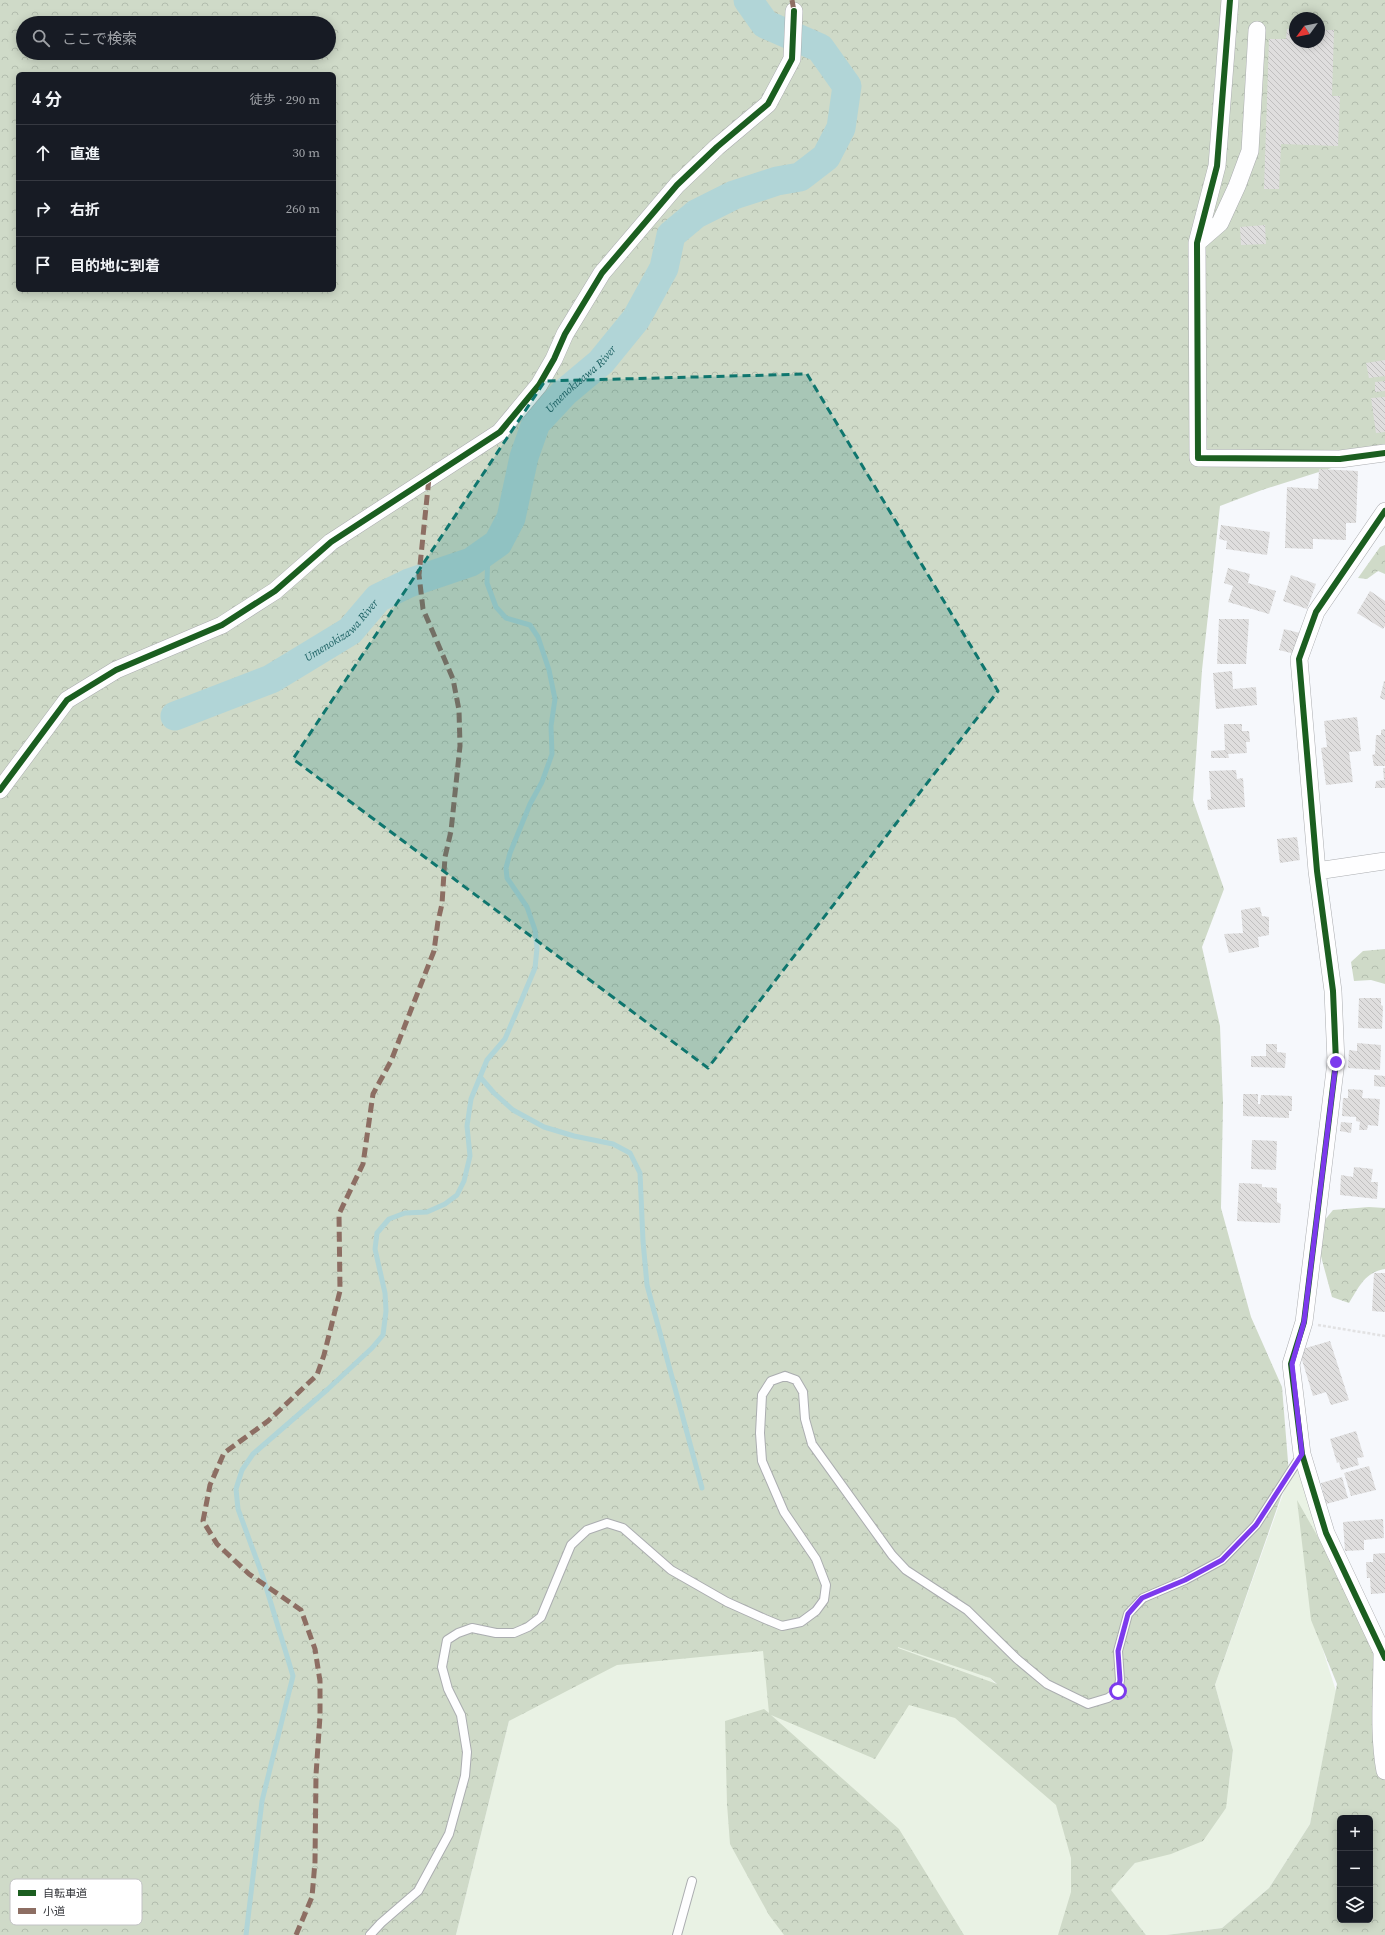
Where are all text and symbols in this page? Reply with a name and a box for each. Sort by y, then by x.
north arrow [1289,12,1325,48]
search box [16,16,336,60]
icon: search [30,27,52,49]
text: ここで検索 [62,28,137,49]
text: 4 分 [32,87,62,111]
text: 徒歩 · 290 m [250,91,320,108]
icon: ahead [32,142,54,164]
text: 直進 [70,143,100,164]
text: 30 m [292,144,320,161]
icon: right [32,198,54,220]
text: 右折 [70,199,100,220]
text: 260 m [286,200,320,217]
icon: arrive [32,254,54,276]
text: 目的地に到着 [70,255,160,276]
water label: Umenokizawa River [542,342,620,416]
water label: Umenokizawa River [302,596,382,665]
route end [1327,1053,1345,1071]
route start [1109,1682,1127,1700]
map controls [1337,1815,1373,1923]
button: + [1337,1815,1373,1851]
button: − [1337,1851,1373,1887]
legend [10,1879,142,1925]
text: 自転車道 [43,1886,87,1901]
button: layers [1337,1887,1373,1923]
text: 小道 [43,1904,65,1919]

